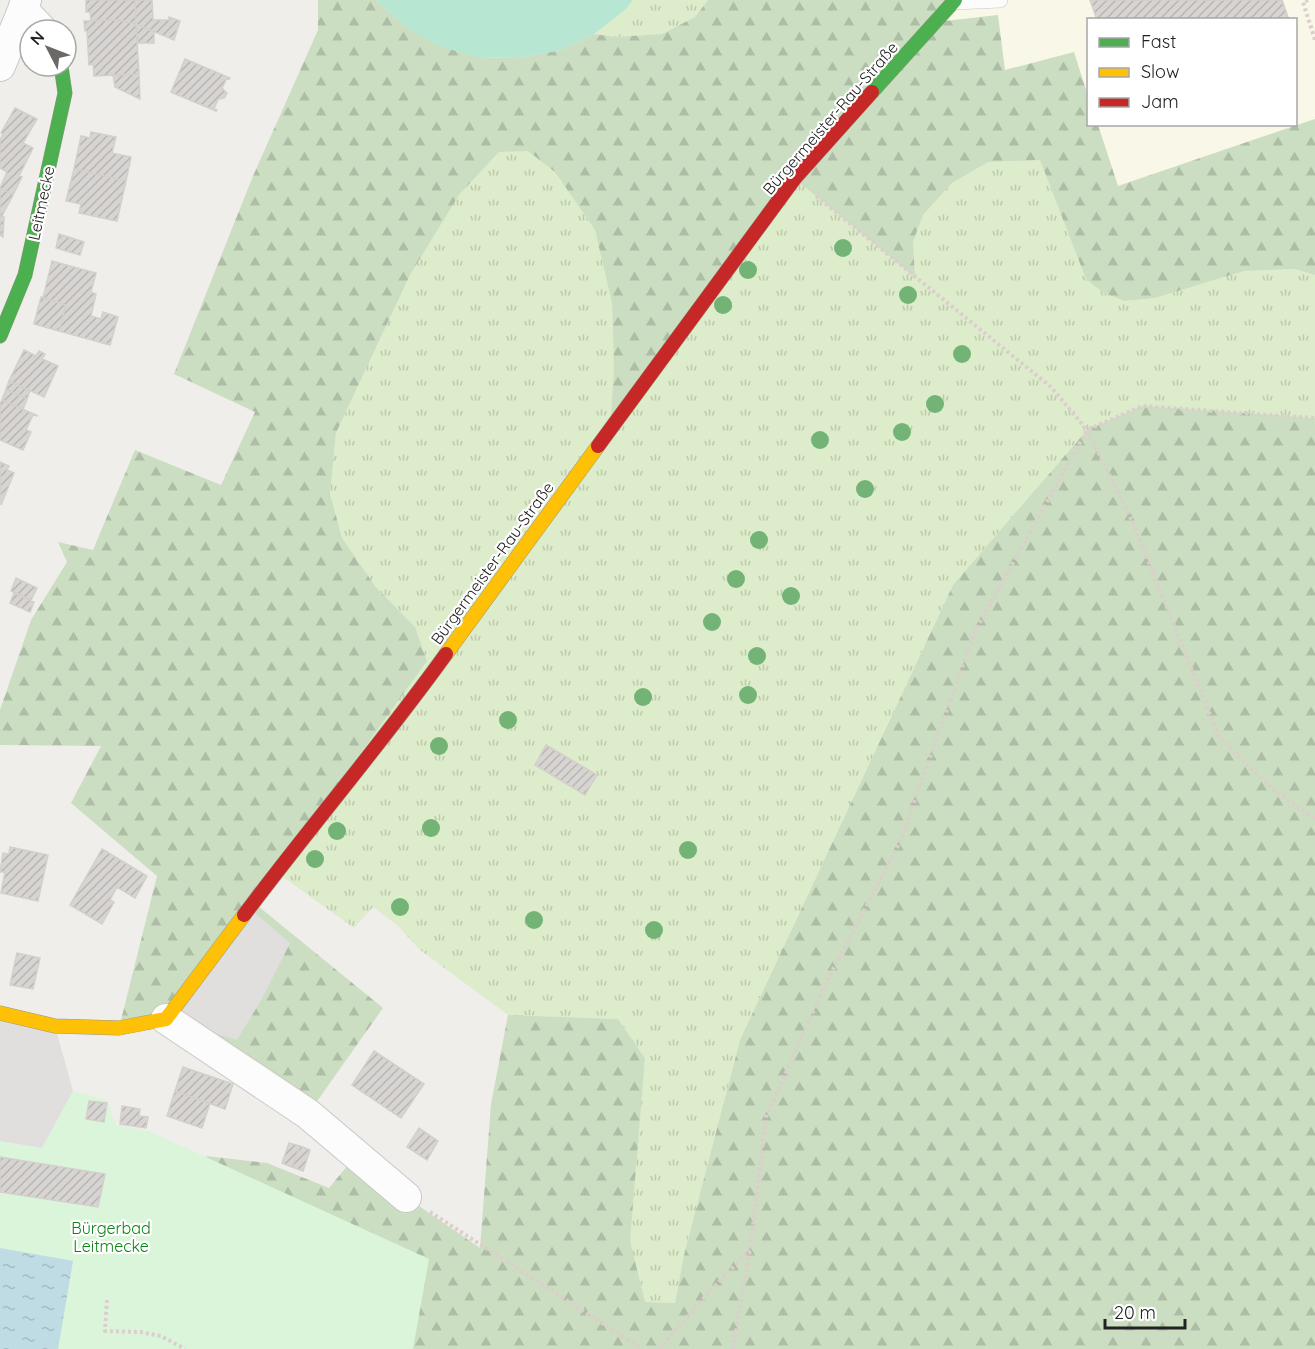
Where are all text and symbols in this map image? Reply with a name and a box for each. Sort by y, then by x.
north arrow [18,18,78,78]
legend [1087,18,1297,126]
text: N [25,27,48,49]
text: Fast [1141,30,1176,53]
street label: Bürgermeister-Rau-Straße [758,37,902,199]
text: Slow [1141,60,1179,83]
text: Jam [1141,90,1179,113]
street label: Leitmecke [23,164,59,242]
street label: Bürgermeister-Rau-Straße [426,478,558,648]
park label: Bürgerbad Leitmecke [71,1218,151,1256]
scale bar [1105,1292,1184,1330]
text: 20 m [1114,1301,1156,1324]

